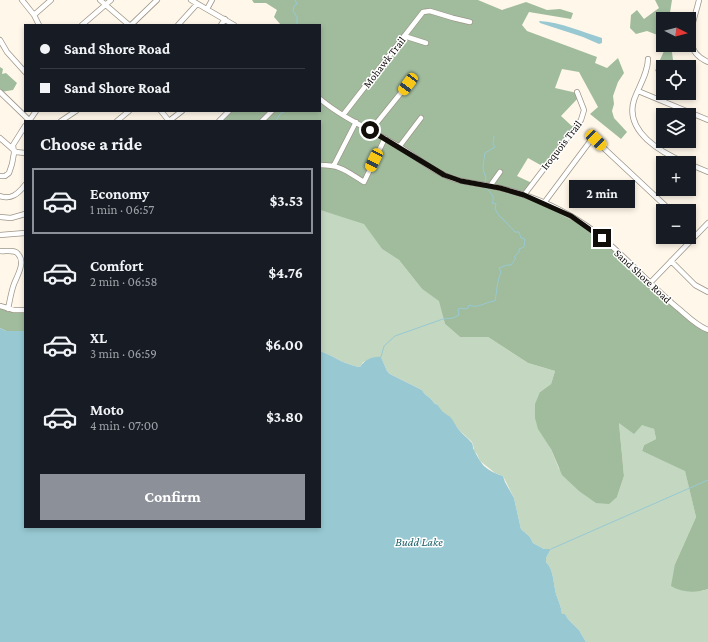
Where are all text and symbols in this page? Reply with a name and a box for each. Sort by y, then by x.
north arrow [656,12,696,52]
map controls [656,12,696,244]
street label: Mohawk Trail [360,34,408,90]
text: Sand Shore Road [64,41,170,57]
button: locate [656,60,696,100]
car [396,71,420,97]
text: Sand Shore Road [64,80,170,96]
button: layers [656,108,696,148]
street label: Iroquois Trail [538,118,585,173]
route start [361,121,379,139]
car [583,127,609,153]
text: Choose a ride [40,134,142,154]
car [363,147,385,173]
button: + [656,156,696,196]
callout: 2 min [569,180,635,208]
icon: car [42,183,78,219]
text: Economy [90,186,149,202]
text: 2 min [586,186,618,201]
text: $3.53 [270,193,303,209]
text: 1 min · 06:57 [90,202,154,217]
button: − [656,204,696,244]
route end [593,229,611,247]
street label: Sand Shore Road [612,247,674,306]
icon: car [42,255,78,291]
text: Comfort [90,258,144,274]
text: $4.76 [269,265,303,281]
text: 2 min · 06:58 [90,274,158,289]
icon: car [42,327,78,363]
text: XL [90,330,107,346]
text: $6.00 [265,337,303,353]
text: 3 min · 06:59 [90,346,157,361]
icon: car [42,399,78,435]
text: Moto [90,402,124,418]
text: $3.80 [266,409,303,425]
text: 4 min · 07:00 [90,418,158,433]
button: Confirm [40,474,305,520]
water label: Budd Lake [395,535,443,549]

